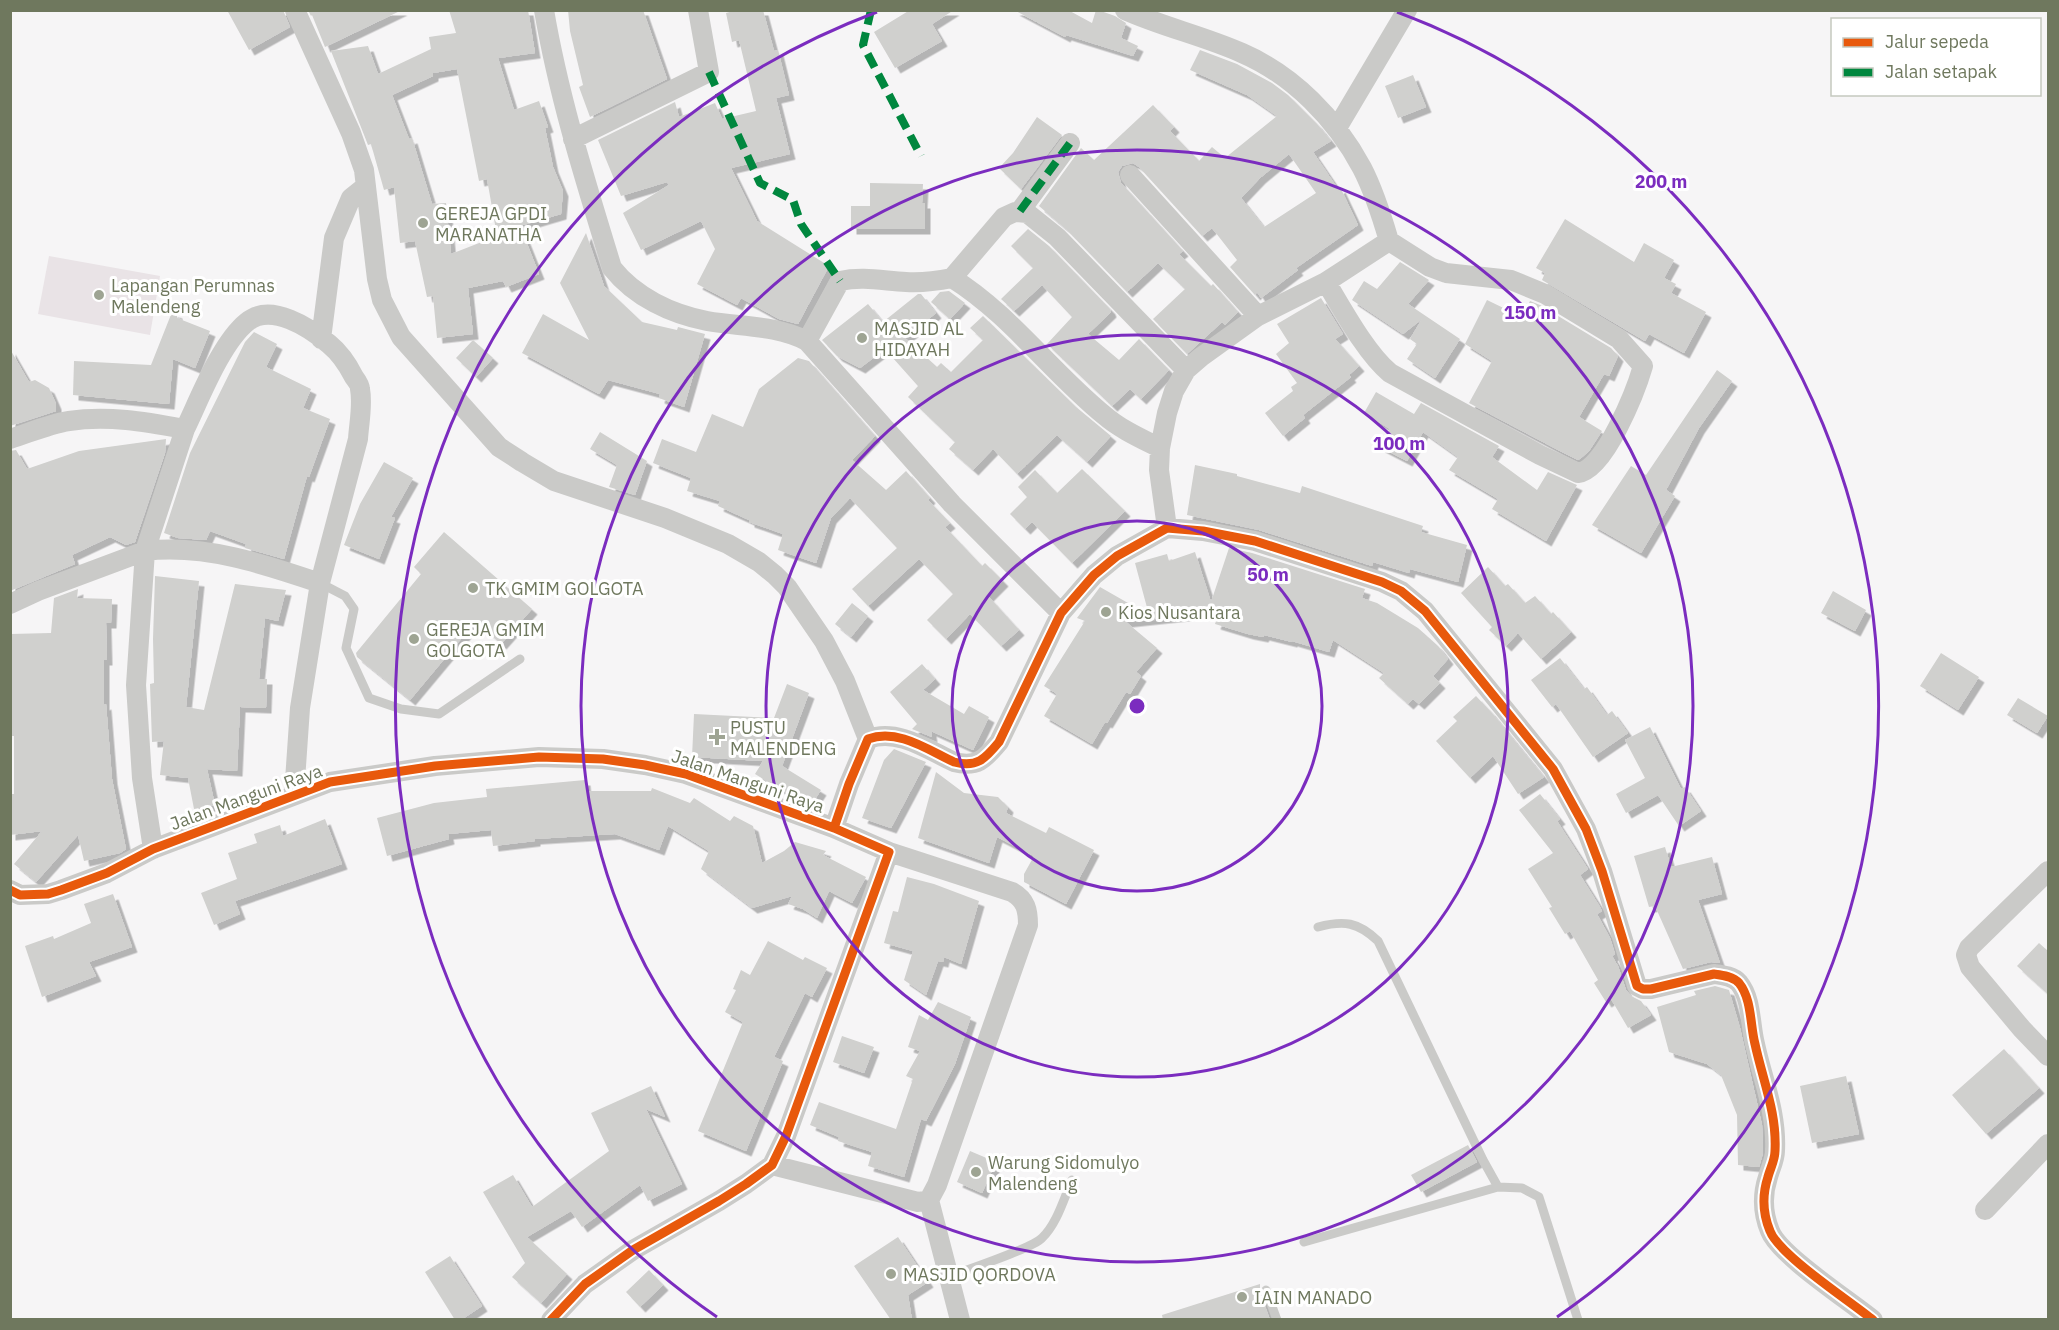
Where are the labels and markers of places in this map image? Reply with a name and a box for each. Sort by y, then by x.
place label: GEREJA GPDI MARANATHA [435,202,547,246]
marker: GEREJA GPDI MARANATHA [416,216,430,230]
place label: Lapangan Perumnas Malendeng [111,274,275,318]
marker: Lapangan Perumnas Malendeng [92,288,106,302]
place label: MASJID AL HIDAYAH [874,317,964,361]
marker: MASJID AL HIDAYAH [855,331,869,345]
place label: TK GMIM GOLGOTA [485,577,644,600]
marker: TK GMIM GOLGOTA [466,581,480,595]
place label: Kios Nusantara [1118,601,1241,624]
marker: Kios Nusantara [1099,605,1113,619]
place label: GEREJA GMIM GOLGOTA [426,618,545,662]
marker: GEREJA GMIM GOLGOTA [407,632,421,646]
centre of rings [1127,696,1147,716]
place label: PUSTU MALENDENG [730,716,836,760]
marker: PUSTU MALENDENG [708,728,726,746]
place label: Warung Sidomulyo Malendeng [988,1151,1139,1195]
marker: Warung Sidomulyo Malendeng [969,1165,983,1179]
place label: MASJID QORDOVA [903,1263,1056,1286]
marker: MASJID QORDOVA [884,1267,898,1281]
place label: IAIN MANADO [1254,1286,1372,1309]
marker: IAIN MANADO [1235,1290,1249,1304]

